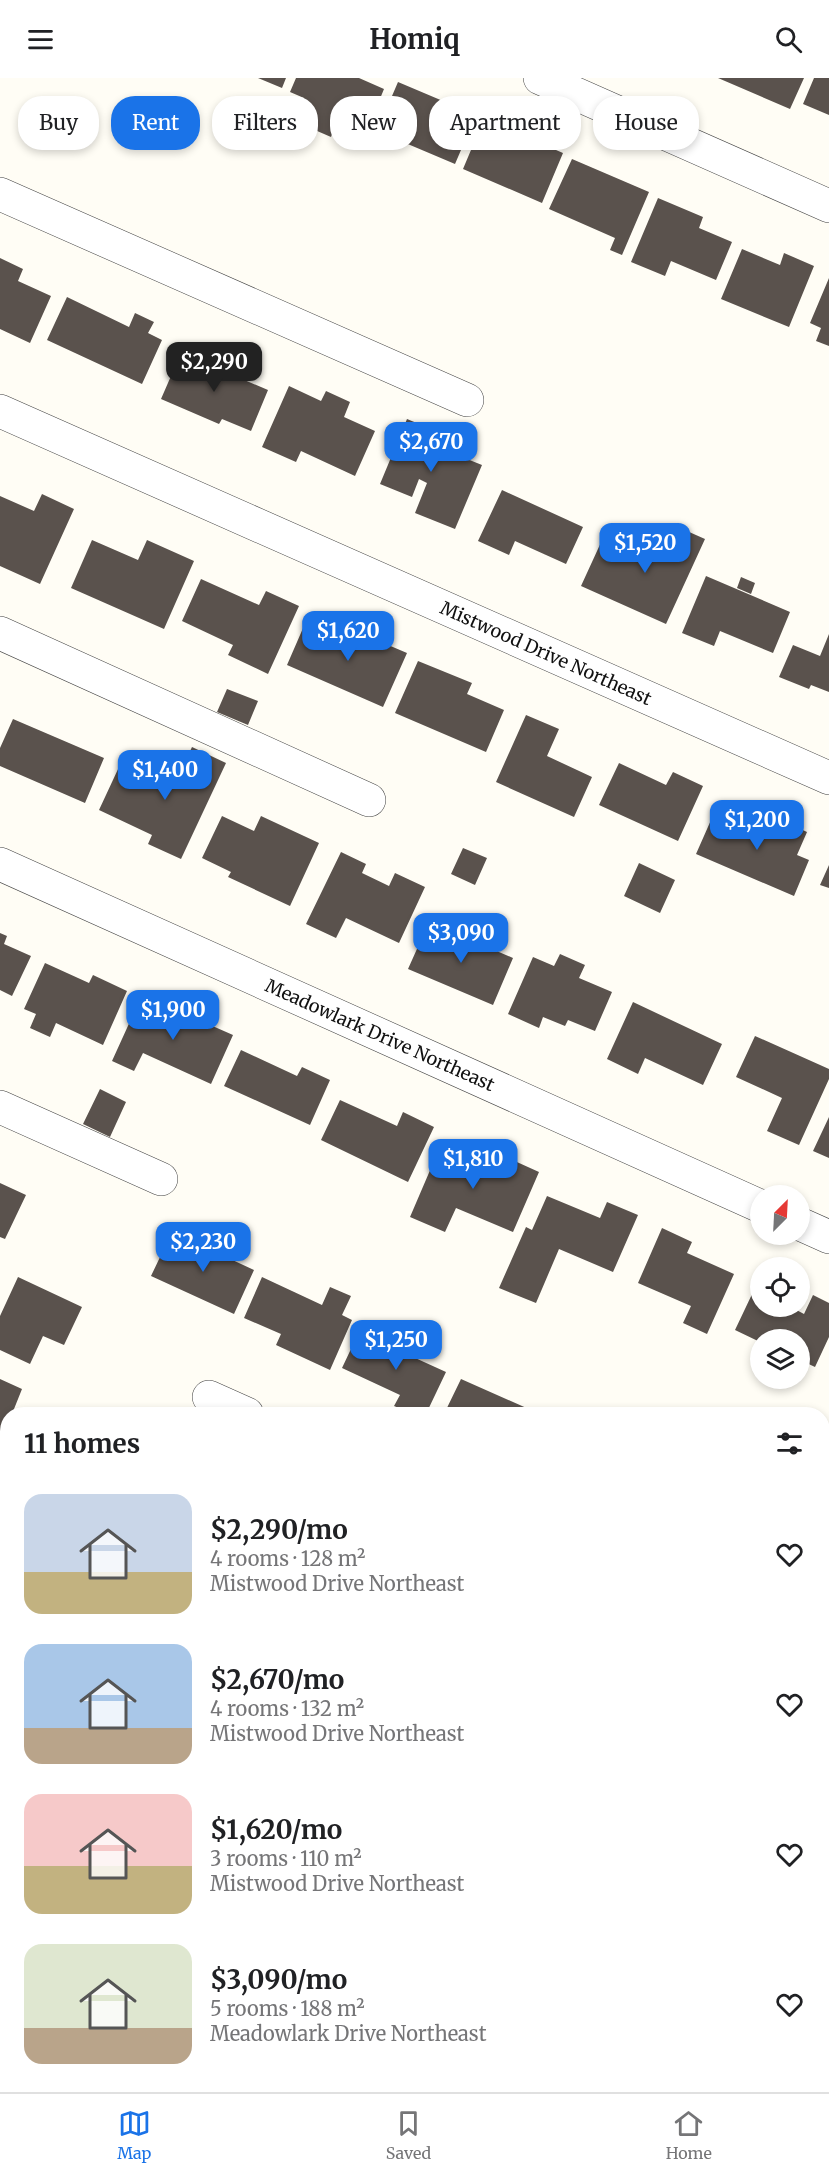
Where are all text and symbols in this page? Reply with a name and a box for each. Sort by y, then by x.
text: Homiq [369,22,460,56]
icon: menu [24,23,57,56]
icon: search [772,23,805,56]
chip: Buy [18,96,99,150]
chip: Rent [111,96,200,150]
chip: Filters [212,96,318,150]
chip: New [330,96,417,150]
chip: Apartment [429,96,581,150]
chip: House [593,96,699,150]
pin: $2,290 [165,342,263,393]
text: $2,290 [180,349,248,374]
pin: $2,670 [382,422,480,473]
text: $2,670 [398,429,464,454]
pin: $1,520 [596,523,694,574]
text: $1,520 [613,530,677,555]
street label: Mistwood Drive Northeast [437,596,655,710]
pin: $1,620 [299,611,397,662]
text: $1,620 [316,618,380,643]
pin: $1,400 [116,750,214,801]
text: $1,400 [132,757,198,782]
pin: $1,200 [708,800,806,851]
text: $1,200 [724,807,790,832]
pin: $3,090 [412,913,510,964]
text: $3,090 [427,920,495,945]
street label: Meadowlark Drive Northeast [262,974,498,1096]
pin: $1,900 [124,990,222,1041]
text: $1,900 [140,997,206,1022]
pin: $1,810 [424,1139,522,1190]
text: $1,810 [443,1146,504,1171]
north arrow [750,1185,810,1245]
map controls [750,1185,810,1389]
pin: $2,230 [154,1222,252,1273]
text: $2,230 [170,1229,236,1254]
button: locate [750,1257,810,1317]
pin: $1,250 [347,1320,445,1371]
text: $1,250 [364,1327,428,1352]
button: layers [750,1329,810,1389]
text: 11 homes [24,1427,140,1460]
icon: filters [773,1427,806,1460]
text: $2,290/mo [210,1513,348,1546]
icon: home [72,1518,144,1590]
icon: heart [773,1538,806,1571]
text: 4 rooms · 128 m² [210,1546,365,1571]
text: Mistwood Drive Northeast [210,1571,464,1596]
text: $2,670/mo [210,1663,344,1696]
icon: home [72,1668,144,1740]
icon: heart [773,1688,806,1721]
text: 4 rooms · 132 m² [210,1696,364,1721]
text: Mistwood Drive Northeast [210,1721,464,1746]
text: $1,620/mo [210,1813,342,1846]
icon: home [72,1818,144,1890]
icon: heart [773,1838,806,1871]
text: 3 rooms · 110 m² [210,1846,362,1871]
text: Mistwood Drive Northeast [210,1871,464,1896]
text: $3,090/mo [210,1963,347,1996]
icon: home [72,1968,144,2040]
icon: heart [773,1988,806,2021]
text: 5 rooms · 188 m² [210,1996,365,2021]
text: Meadowlark Drive Northeast [210,2021,486,2046]
tab: Map [117,2107,151,2163]
tab: Saved [386,2107,431,2163]
tab: Home [666,2107,712,2163]

